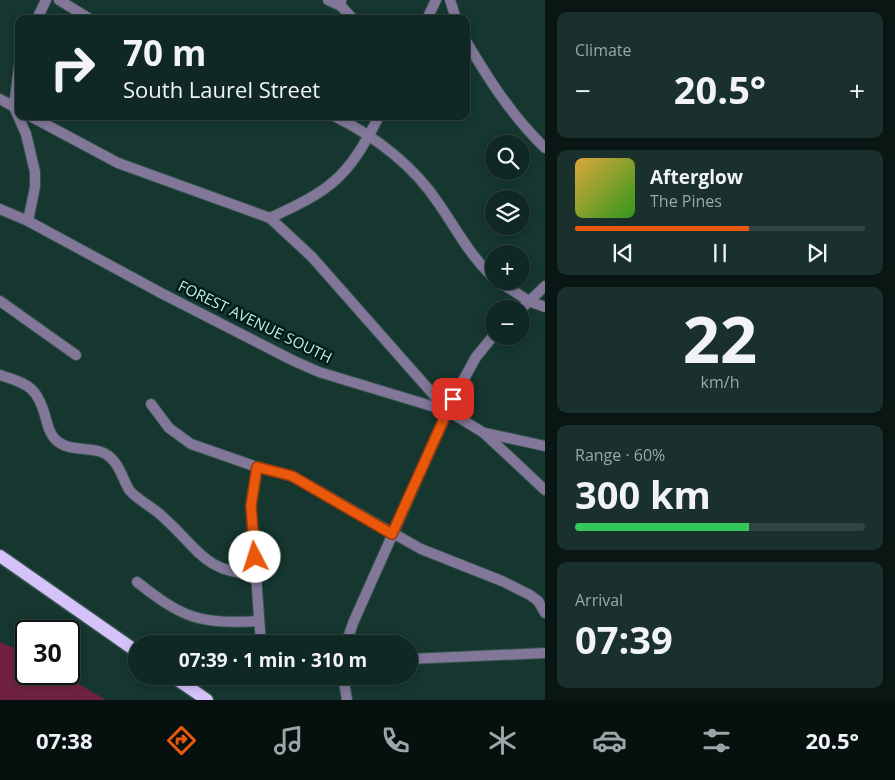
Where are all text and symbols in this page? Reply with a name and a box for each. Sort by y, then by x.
text: 70 m [123,29,206,76]
icon: right [40,35,105,100]
text: Climate [575,39,632,61]
text: 20.5° [674,63,766,115]
text: − [575,71,591,109]
text: + [849,71,865,109]
text: South Laurel Street [123,74,320,104]
map controls [485,135,530,345]
button: search [485,135,530,180]
text: Afterglow [650,164,743,190]
button: layers [485,190,530,235]
text: The Pines [650,190,722,212]
icon: previous [609,239,637,267]
icon: pause [706,239,734,267]
icon: next [803,239,831,267]
button: + [485,245,530,290]
street label: FOREST AVENUE SOUTH [175,275,336,367]
text: 22 [683,294,757,382]
button: − [485,300,530,345]
text: km/h [701,371,739,393]
pin [432,378,474,420]
icon: arrive [439,385,467,413]
text: Range · 60% [575,444,665,466]
text: 300 km [575,468,711,520]
position arrow [228,530,280,582]
text: Arrival [575,589,623,611]
text: 07:39 [575,613,673,665]
speed limit sign: 30 [15,620,80,685]
text: 07:39 · 1 min · 310 m [179,647,367,673]
icon: directions [164,723,199,758]
icon: music [271,723,306,758]
icon: phone [378,723,413,758]
icon: climate [485,723,520,758]
icon: car [592,723,627,758]
icon: filters [699,723,734,758]
text: 07:38 [36,725,93,755]
text: 20.5° [806,725,859,755]

